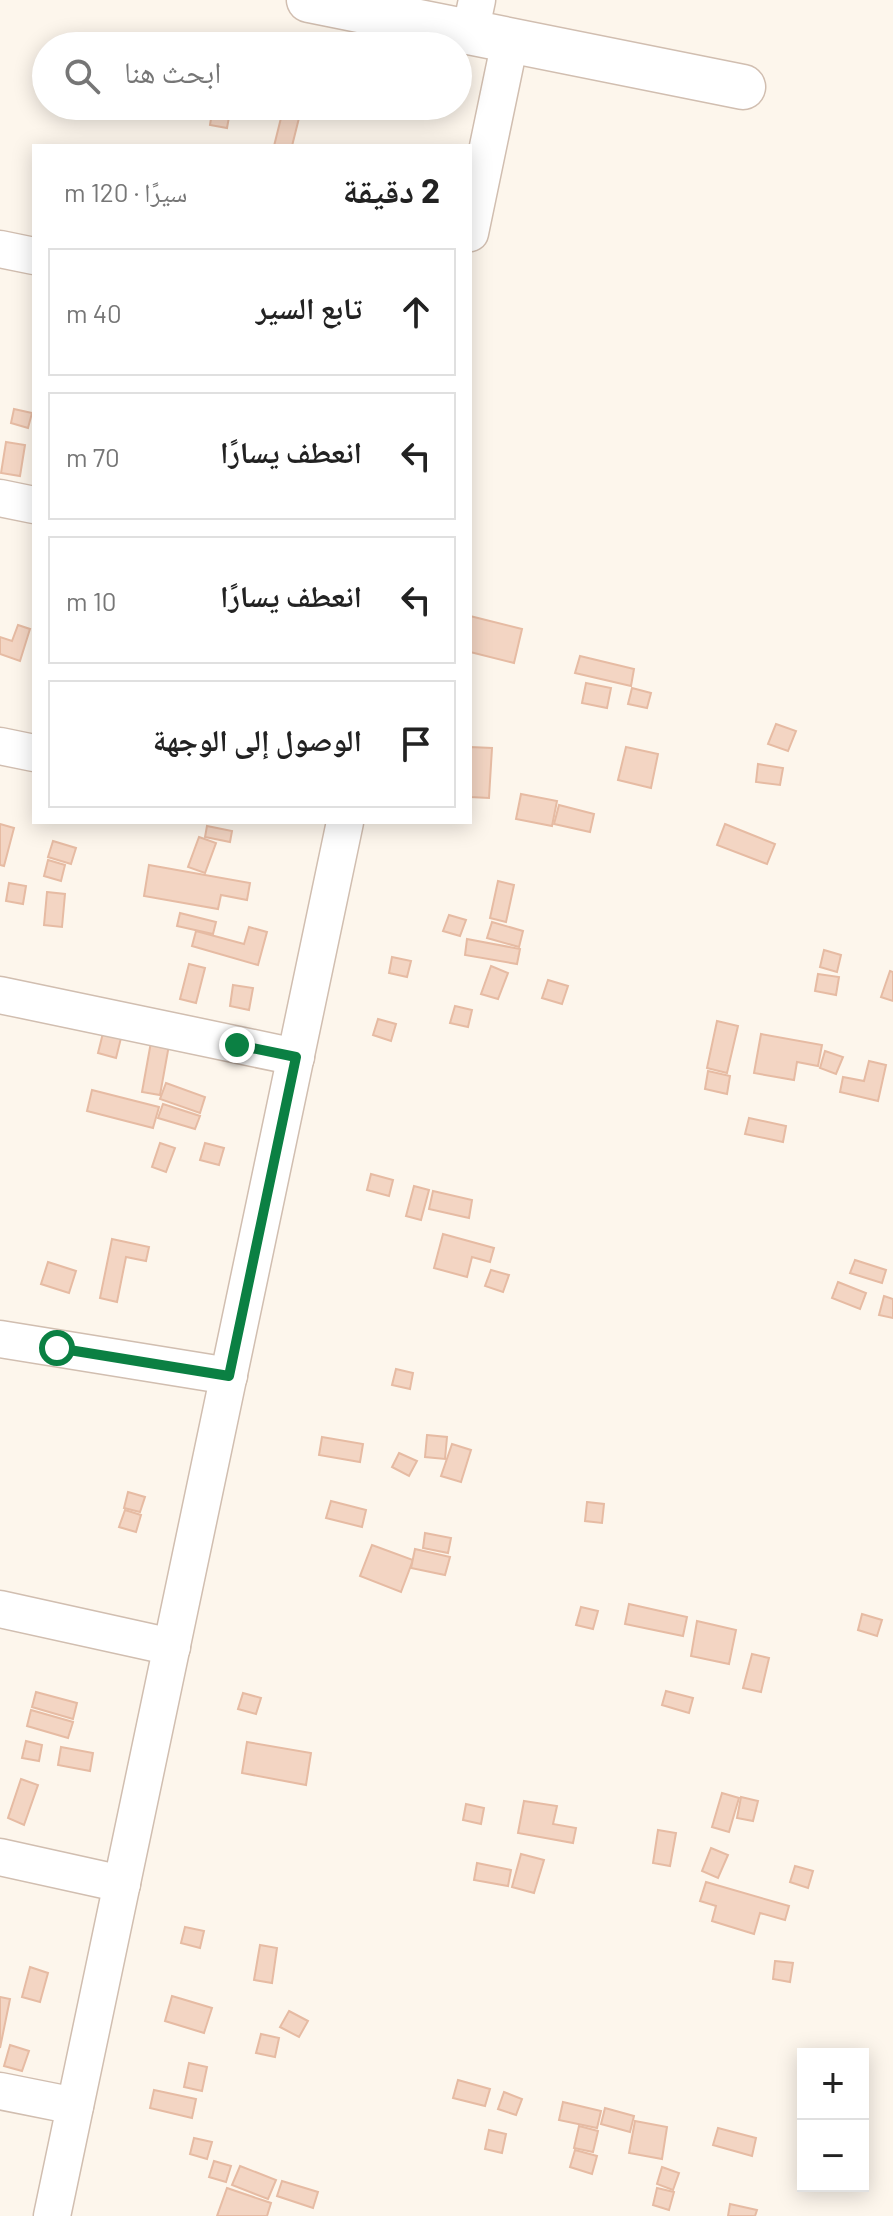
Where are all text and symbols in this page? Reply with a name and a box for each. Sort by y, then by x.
search box [32,32,472,120]
text: ابحث هنا [124,53,221,89]
icon: search [60,54,104,98]
text: 2 دقيقة [343,169,440,210]
text: سيرًا · 120 m [64,176,187,207]
text: تابع السير [256,289,362,325]
icon: ahead [394,290,438,334]
text: 40 m [66,297,122,328]
text: انعطف يسارًا [220,433,362,469]
icon: left [394,434,438,478]
text: 70 m [66,441,120,472]
text: انعطف يسارًا [220,577,362,613]
icon: left [394,578,438,622]
text: 10 m [66,585,117,616]
text: الوصول إلى الوجهة [153,721,362,757]
icon: arrive [394,722,438,766]
route end [219,1027,255,1063]
route start [39,1330,75,1366]
map controls [797,2048,869,2192]
button: + [797,2048,869,2120]
button: − [797,2120,869,2192]

